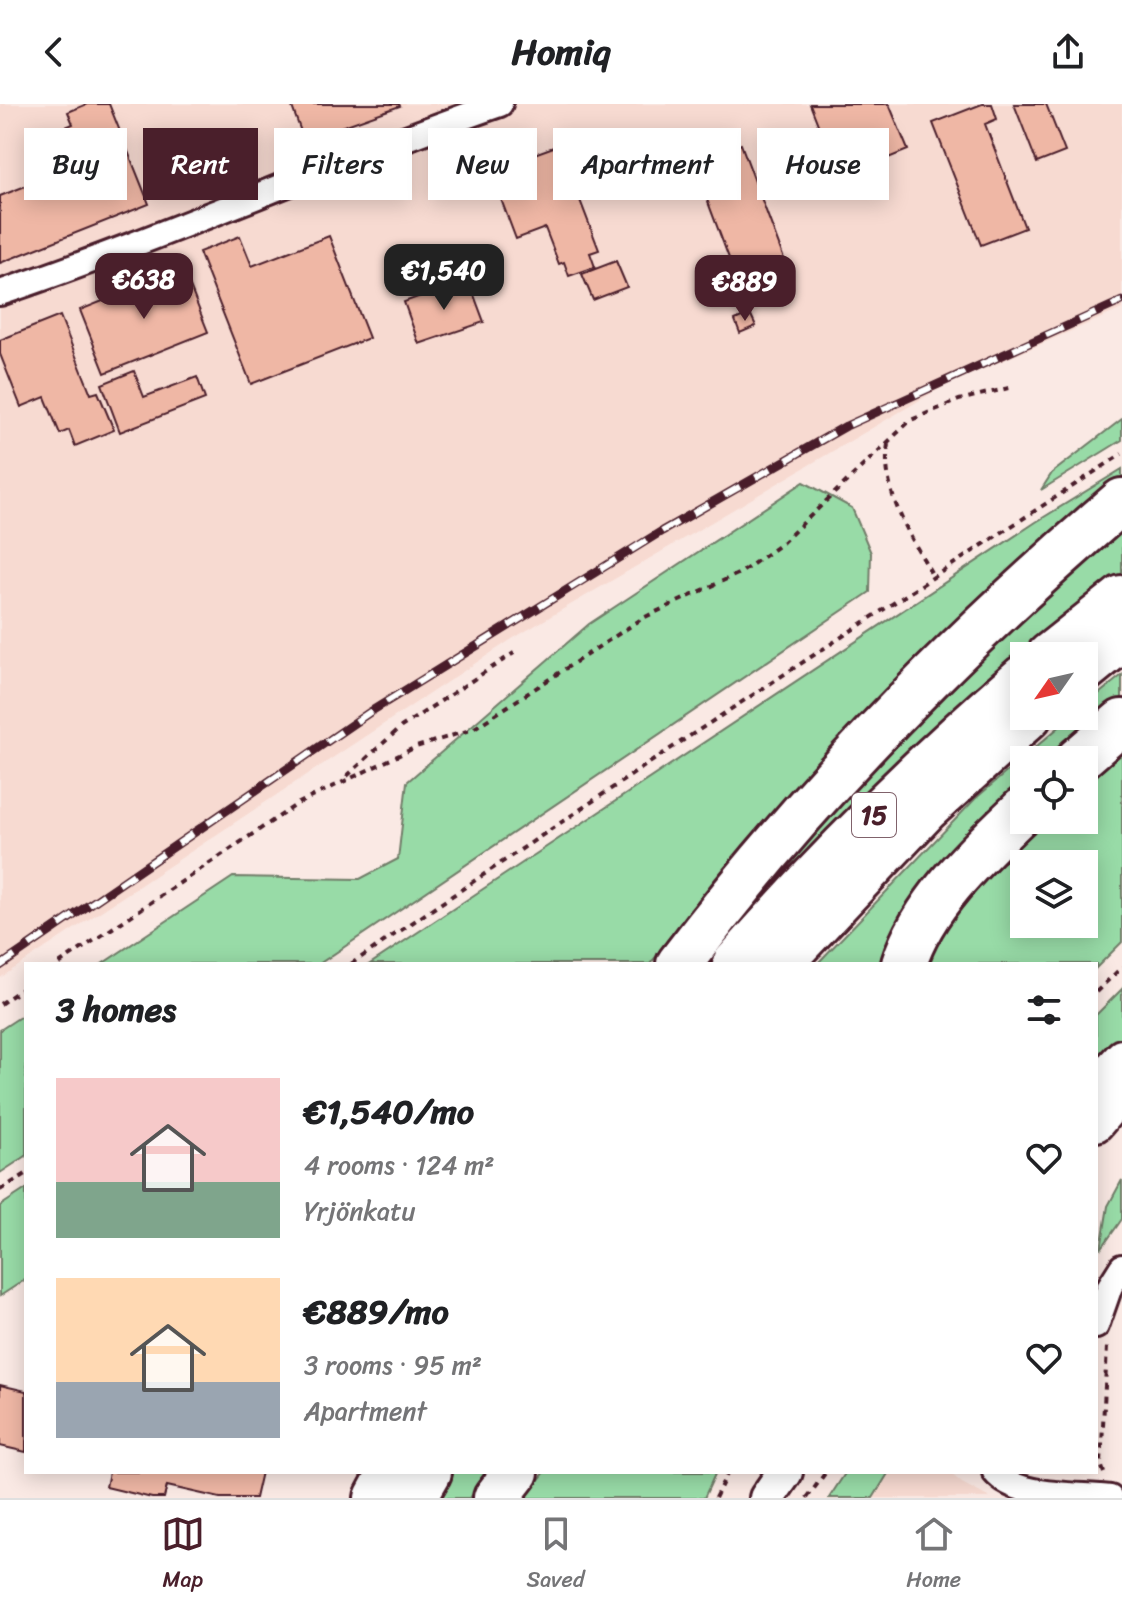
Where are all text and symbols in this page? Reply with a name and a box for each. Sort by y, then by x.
text: Homiq [512,20,610,84]
icon: back [32,30,76,74]
icon: share [1046,30,1090,74]
chip: Buy [24,128,127,200]
chip: Rent [143,128,258,200]
chip: Filters [274,128,412,200]
chip: New [428,128,537,200]
chip: Apartment [553,128,741,200]
chip: House [757,128,889,200]
pin: €1,540 [379,244,509,312]
text: €1,540 [402,247,486,293]
pin: €638 [97,253,191,321]
pin: €889 [698,255,792,323]
text: €638 [113,256,175,302]
text: €889 [713,258,777,304]
north arrow [1010,642,1098,730]
map controls [1010,642,1098,938]
button: locate [1010,746,1098,834]
road number: 15 [852,793,896,837]
button: layers [1010,850,1098,938]
text: 3 homes [56,980,176,1040]
icon: filters [1022,988,1066,1032]
text: €1,540/mo [304,1082,474,1142]
icon: home [120,1110,216,1206]
icon: heart [1022,1136,1066,1180]
text: 4 rooms · 124 m² [304,1142,495,1188]
text: Yrjönkatu [304,1188,415,1234]
text: €889/mo [304,1282,449,1342]
icon: home [120,1310,216,1406]
icon: heart [1022,1336,1066,1380]
text: 3 rooms · 95 m² [304,1342,482,1388]
text: Apartment [304,1388,427,1434]
tab: Map [161,1512,205,1599]
tab: Saved [527,1512,585,1599]
tab: Home [906,1512,961,1599]

